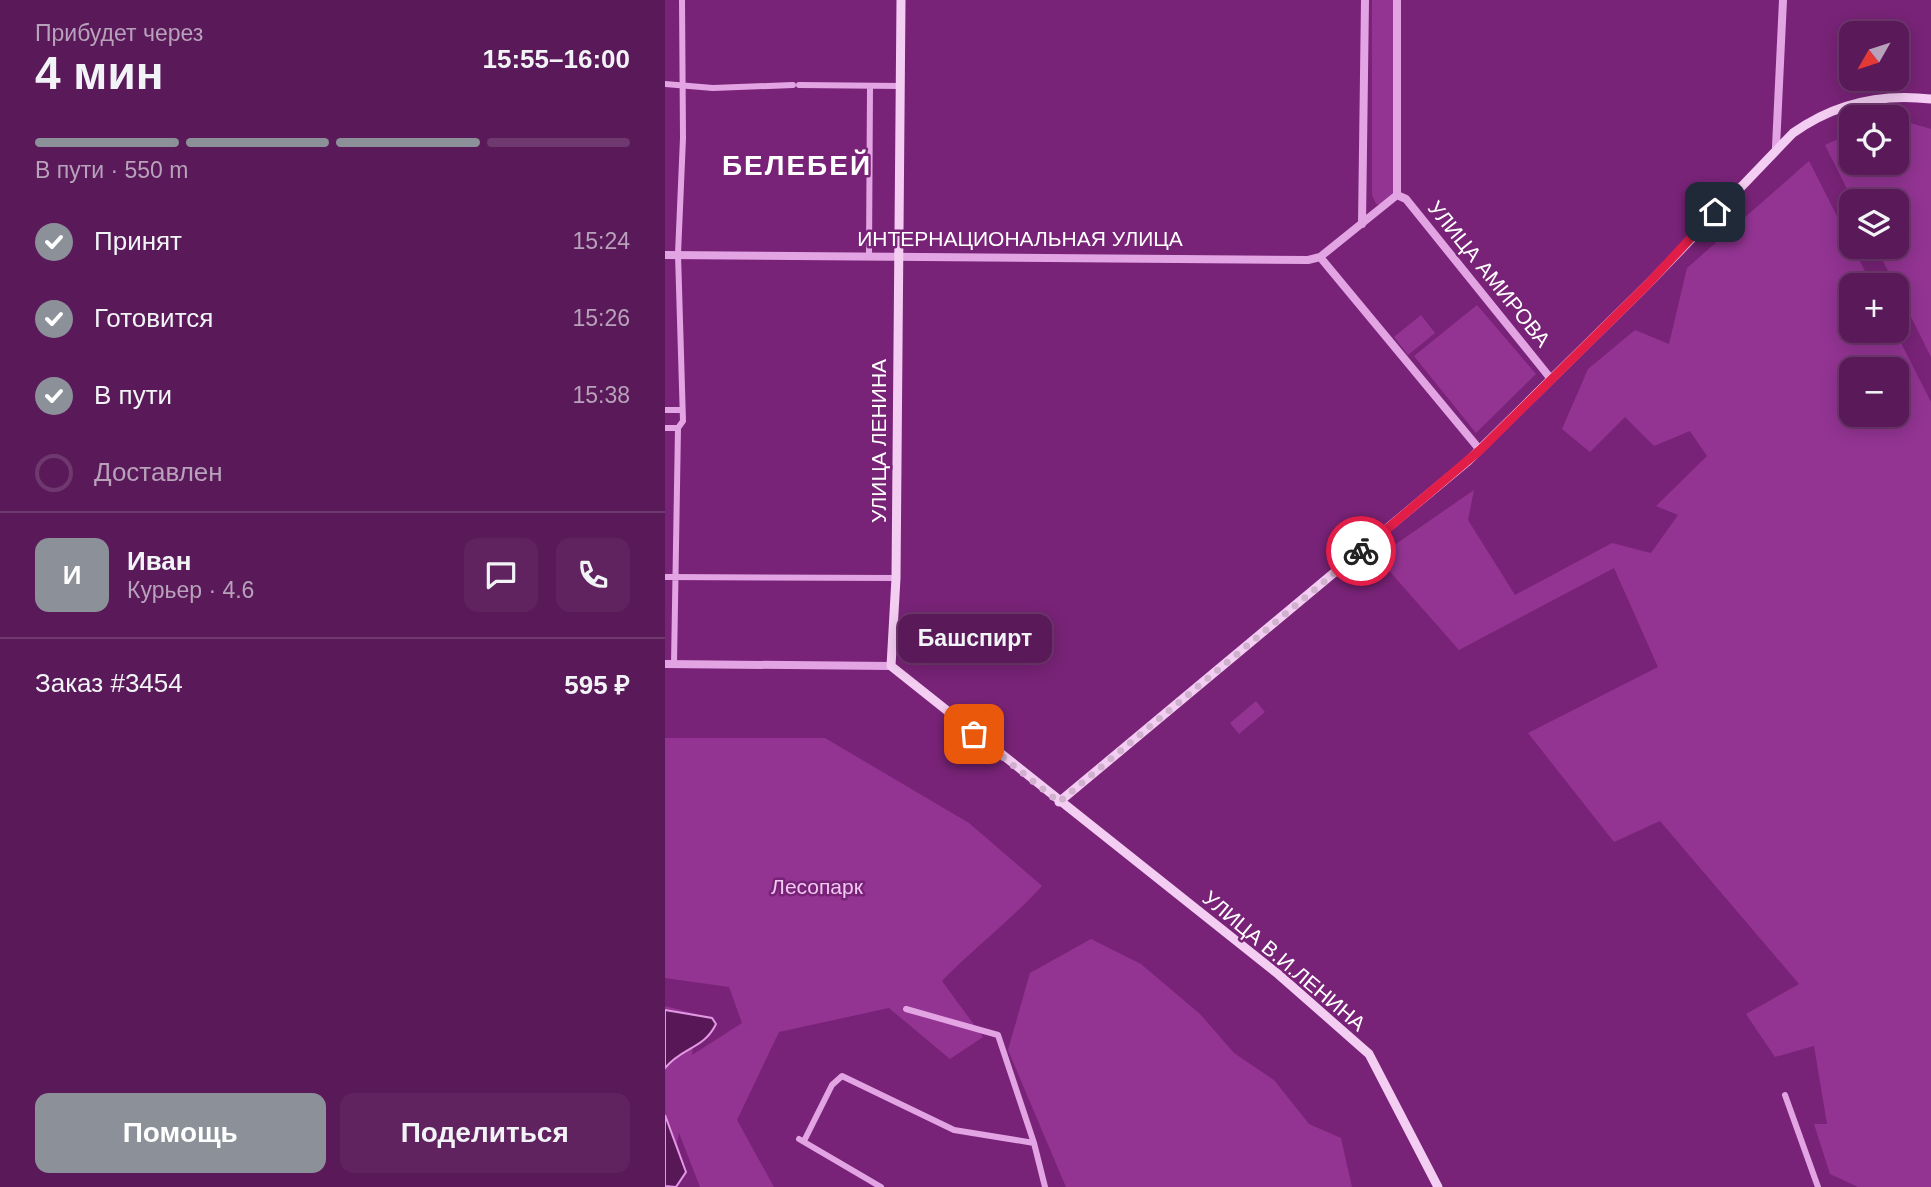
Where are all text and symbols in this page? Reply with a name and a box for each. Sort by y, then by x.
text: Прибудет через [35,20,203,46]
north arrow [1839,21,1909,91]
map controls [1839,21,1909,427]
text: 15:55–16:00 [483,44,630,74]
text: 4 мин [35,47,163,99]
button: locate [1839,105,1909,175]
district label: БЕЛЕБЕЙ [722,149,872,181]
text: В пути · 550 m [35,157,188,183]
pin [1685,182,1745,242]
button: layers [1839,189,1909,259]
icon: home [1696,193,1734,231]
street label: УЛИЦА АМИРОВА [1424,196,1555,351]
icon: check [35,223,73,261]
text: Принят [94,226,182,256]
street label: ИНТЕРНАЦИОНАЛЬНАЯ УЛИЦА [857,227,1183,250]
text: 15:24 [572,228,630,254]
button: + [1839,273,1909,343]
icon: check [35,300,73,338]
text: Готовится [94,303,213,333]
text: 15:26 [572,305,630,331]
button: − [1839,357,1909,427]
street label: УЛИЦА ЛЕНИНА [867,359,890,523]
icon: check [35,377,73,415]
text: В пути [94,380,172,410]
text: 15:38 [572,382,630,408]
text: Доставлен [94,457,223,487]
courier [1326,516,1396,586]
icon: bike [1342,532,1380,570]
button: chat [464,538,538,612]
button: phone [556,538,630,612]
text: Иван [127,546,192,576]
text: И [63,560,81,590]
text: Курьер · 4.6 [127,577,254,603]
callout: Башспирт [897,615,1051,664]
text: Башспирт [918,625,1032,651]
text: Заказ #3454 [35,668,183,698]
text: 595 ₽ [564,670,630,700]
pin [944,704,1004,764]
icon: bag [955,715,993,753]
park label: Лесопарк [771,875,864,898]
street label: УЛИЦА В.И.ЛЕНИНА [1198,886,1370,1035]
button: Помощь [35,1093,326,1173]
button: Поделиться [340,1093,630,1173]

